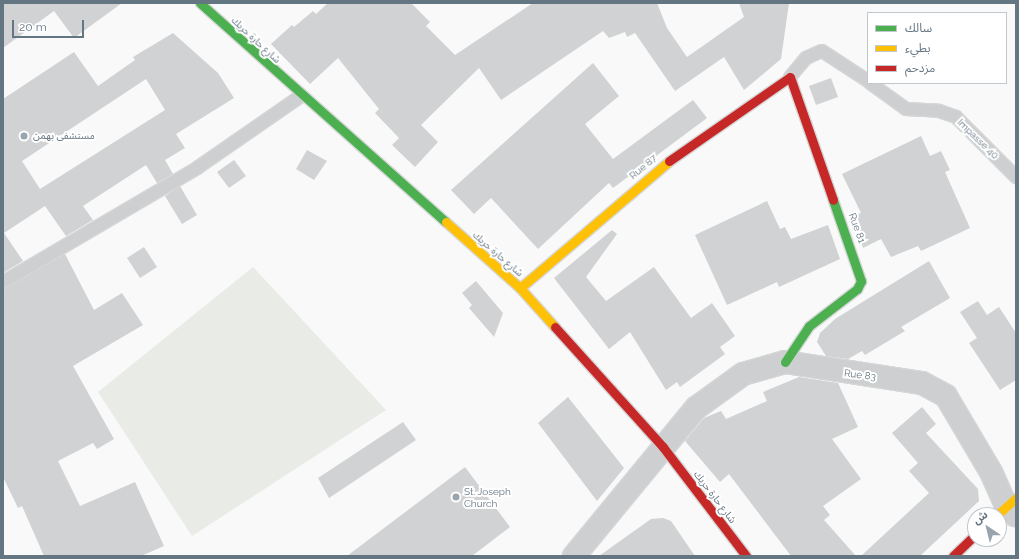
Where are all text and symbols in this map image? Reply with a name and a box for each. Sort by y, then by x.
scale bar [14,12,86,38]
legend [867,12,1007,84]
street label: شارع حارة حريك [229,14,283,66]
text: 20 m [19,20,47,34]
text: سالك [905,21,932,35]
text: بطيء [905,41,931,55]
text: مزدحم [905,61,935,75]
street label: Impasse 40 [955,116,1001,162]
marker: مستشفى بهمن [18,130,30,142]
place label: مستشفى بهمن [33,130,95,142]
street label: Rue 87 [627,152,659,182]
street label: Rue 81 [846,211,868,245]
street label: شارع حارة حريك [470,229,526,279]
street label: Rue 83 [843,367,877,383]
street label: شارع حارة حريك [691,468,739,526]
place label: St. Joseph Church [464,485,511,508]
marker: St. Joseph Church [451,492,461,502]
north arrow [967,507,1007,547]
text: ش [970,508,990,527]

